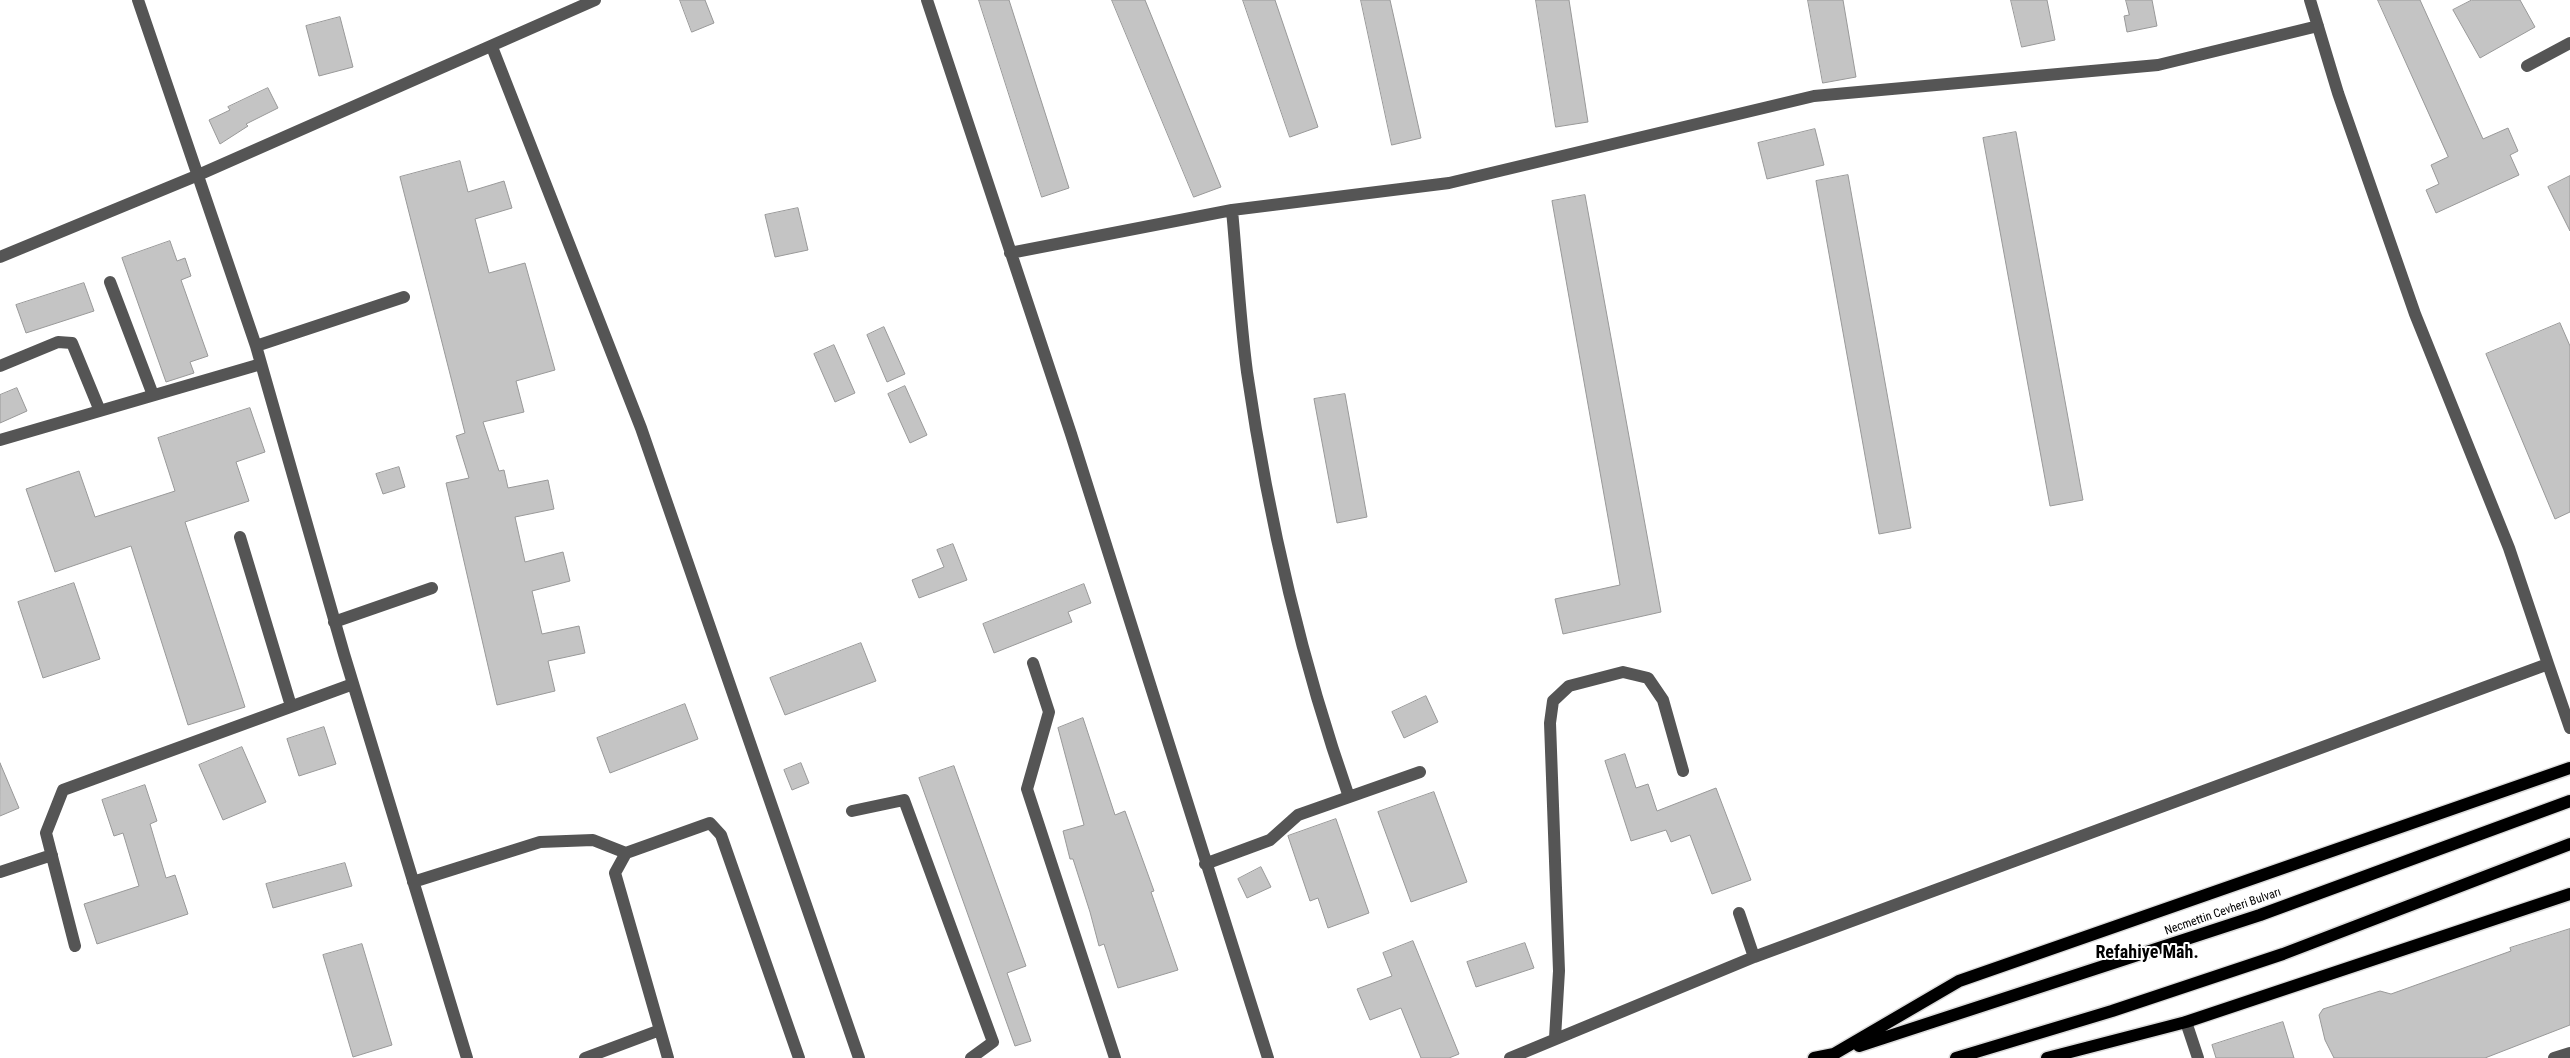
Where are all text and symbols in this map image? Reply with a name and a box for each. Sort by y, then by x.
street label: Necmettin Cevheri Bulvarı [2163,885,2283,939]
district label: Refahiye Mah. [2095,942,2199,964]

